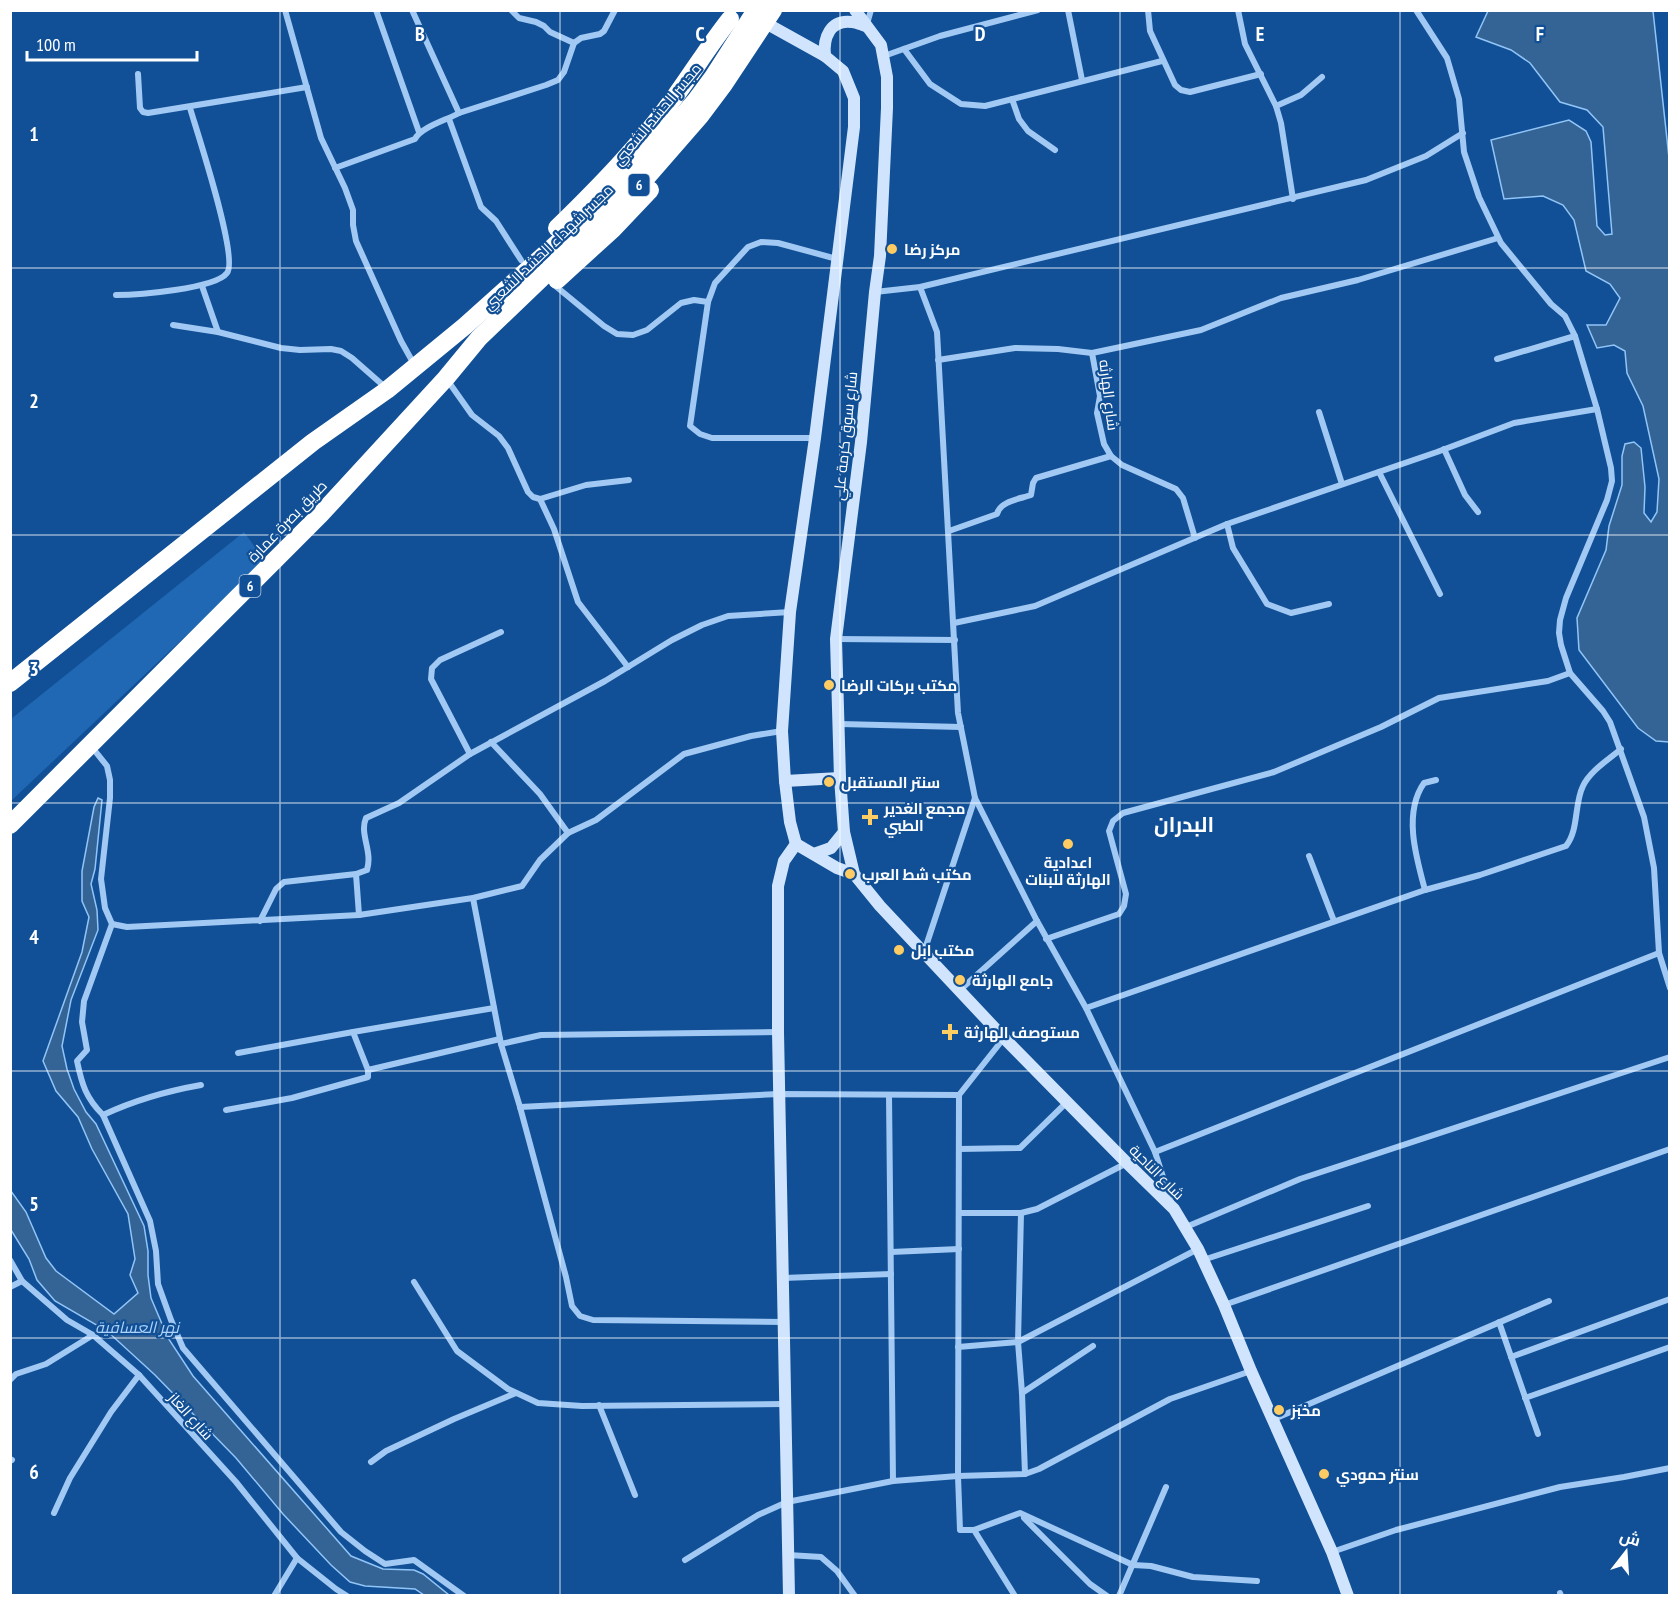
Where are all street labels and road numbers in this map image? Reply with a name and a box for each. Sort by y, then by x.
street label: مجسر الحشد الشعبي [609,59,708,171]
road number: 6 [628,174,650,196]
street label: مجسر شهداء الحشد الشعبي [479,180,619,316]
street label: شارع الهارثه [1093,358,1123,432]
street label: شارع سوق كرمة علي [829,371,864,502]
street label: طريق بصرة عمارة [243,476,331,567]
road number: 6 [240,575,260,597]
street label: شارع الناحية [1124,1140,1189,1205]
street label: شارع الغاز [162,1387,218,1445]

